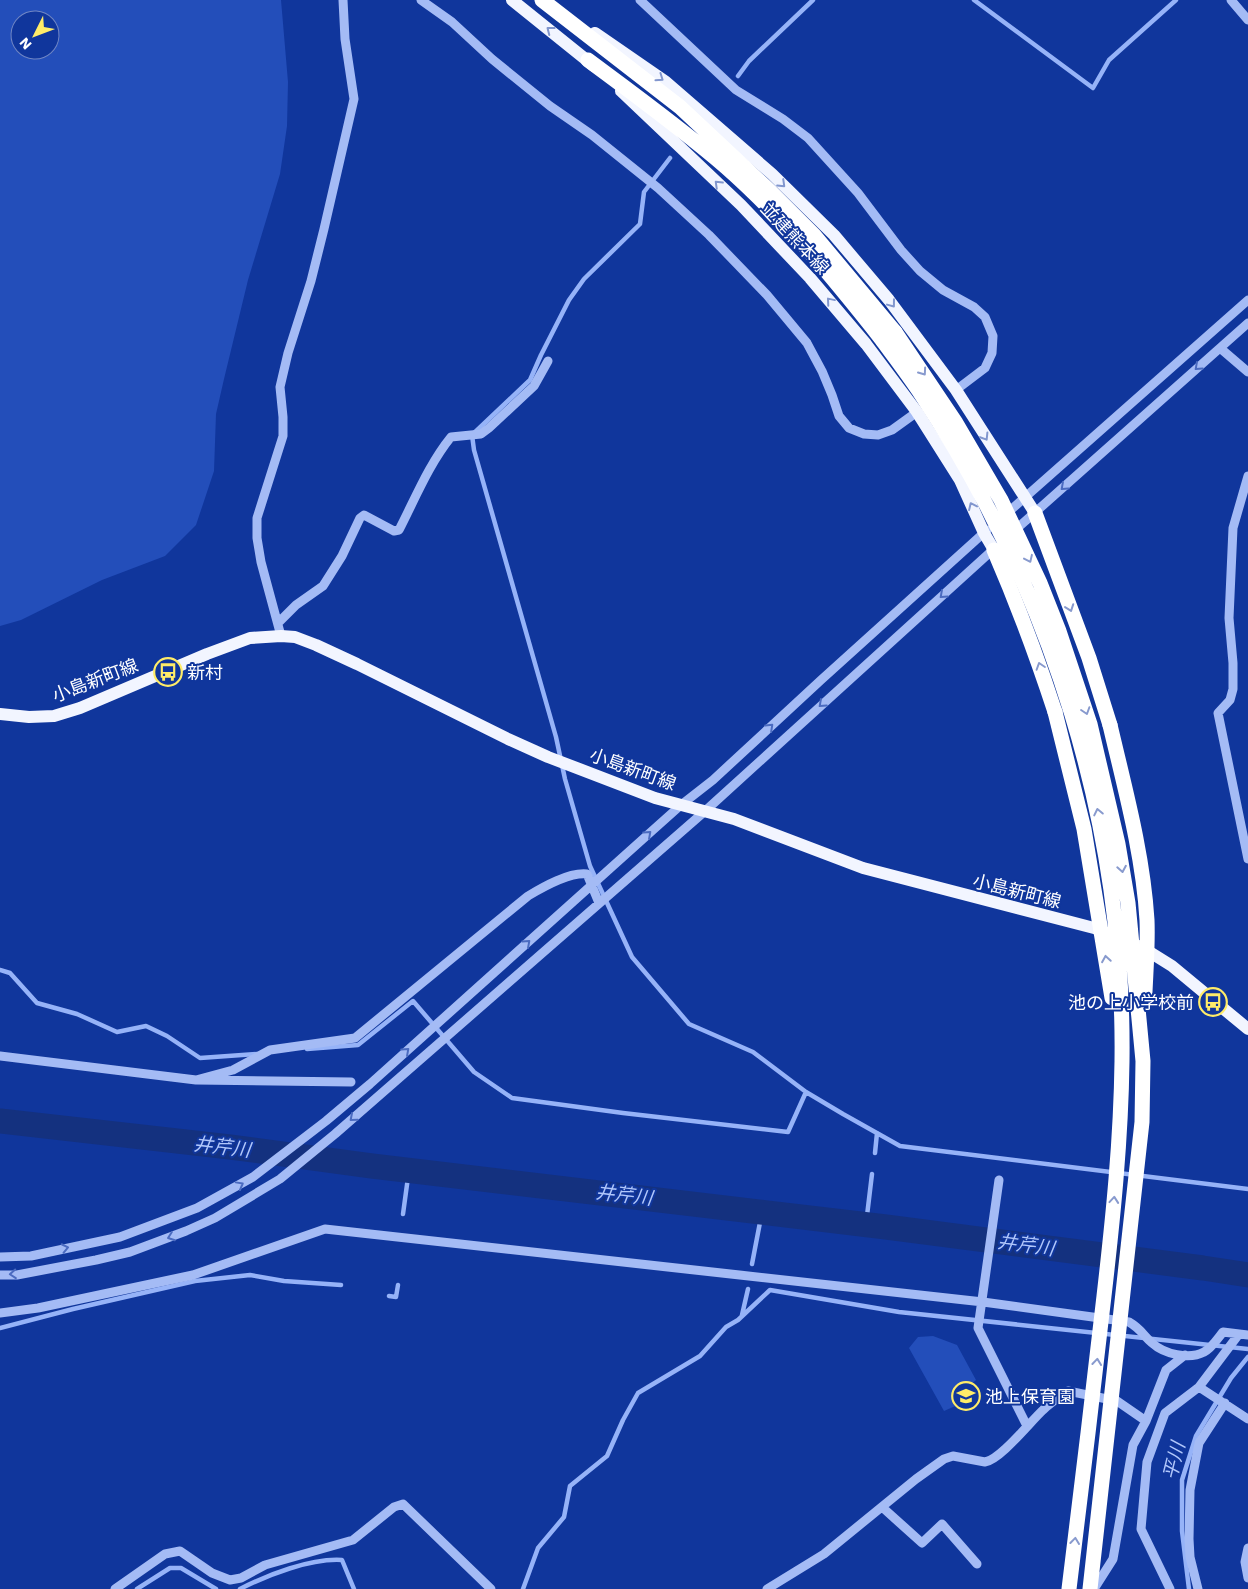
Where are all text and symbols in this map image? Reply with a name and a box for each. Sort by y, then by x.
north arrow [10,10,60,60]
one-way arrow [547,28,556,36]
text: N [16,34,35,53]
one-way arrow [654,72,663,80]
one-way arrow [776,178,785,187]
one-way arrow [715,181,724,190]
street label: 並建熊本線 [757,198,833,278]
one-way arrow [827,298,836,307]
one-way arrow [886,298,895,308]
one-way arrow [1195,361,1204,370]
one-way arrow [917,366,926,376]
one-way arrow [979,431,989,440]
one-way arrow [1060,481,1069,490]
one-way arrow [968,502,978,511]
one-way arrow [1022,553,1032,562]
one-way arrow [939,589,948,598]
one-way arrow [1064,603,1074,612]
street label: 小島新町線 [49,654,141,706]
bus stop icon: 新村 [153,657,183,687]
place label: 新村 [187,662,223,683]
one-way arrow [1036,662,1046,671]
one-way arrow [819,698,828,707]
one-way arrow [1080,706,1090,714]
one-way arrow [765,724,774,733]
street label: 小島新町線 [587,744,679,794]
one-way arrow [1093,808,1104,817]
one-way arrow [643,831,652,840]
one-way arrow [1117,864,1127,873]
street label: 小島新町線 [971,870,1063,912]
one-way arrow [522,940,531,949]
one-way arrow [1101,954,1111,963]
bus stop icon: 池の上小学校前 [1198,987,1228,1017]
place label: 池の上小学校前 [1068,992,1194,1013]
one-way arrow [401,1048,410,1057]
one-way arrow [350,1113,359,1122]
water label: 井芹川 [192,1132,254,1162]
water label: 井芹川 [594,1180,656,1210]
one-way arrow [234,1181,243,1191]
one-way arrow [1108,1196,1119,1204]
water label: 井芹川 [996,1230,1058,1261]
one-way arrow [167,1231,175,1241]
one-way arrow [61,1244,70,1254]
one-way arrow [9,1269,17,1280]
one-way arrow [1091,1358,1102,1366]
school or university icon: 池上保育園 [951,1381,981,1411]
place label: 池上保育園 [985,1386,1075,1407]
water label: 平川 [1158,1438,1190,1482]
one-way arrow [1069,1536,1080,1544]

